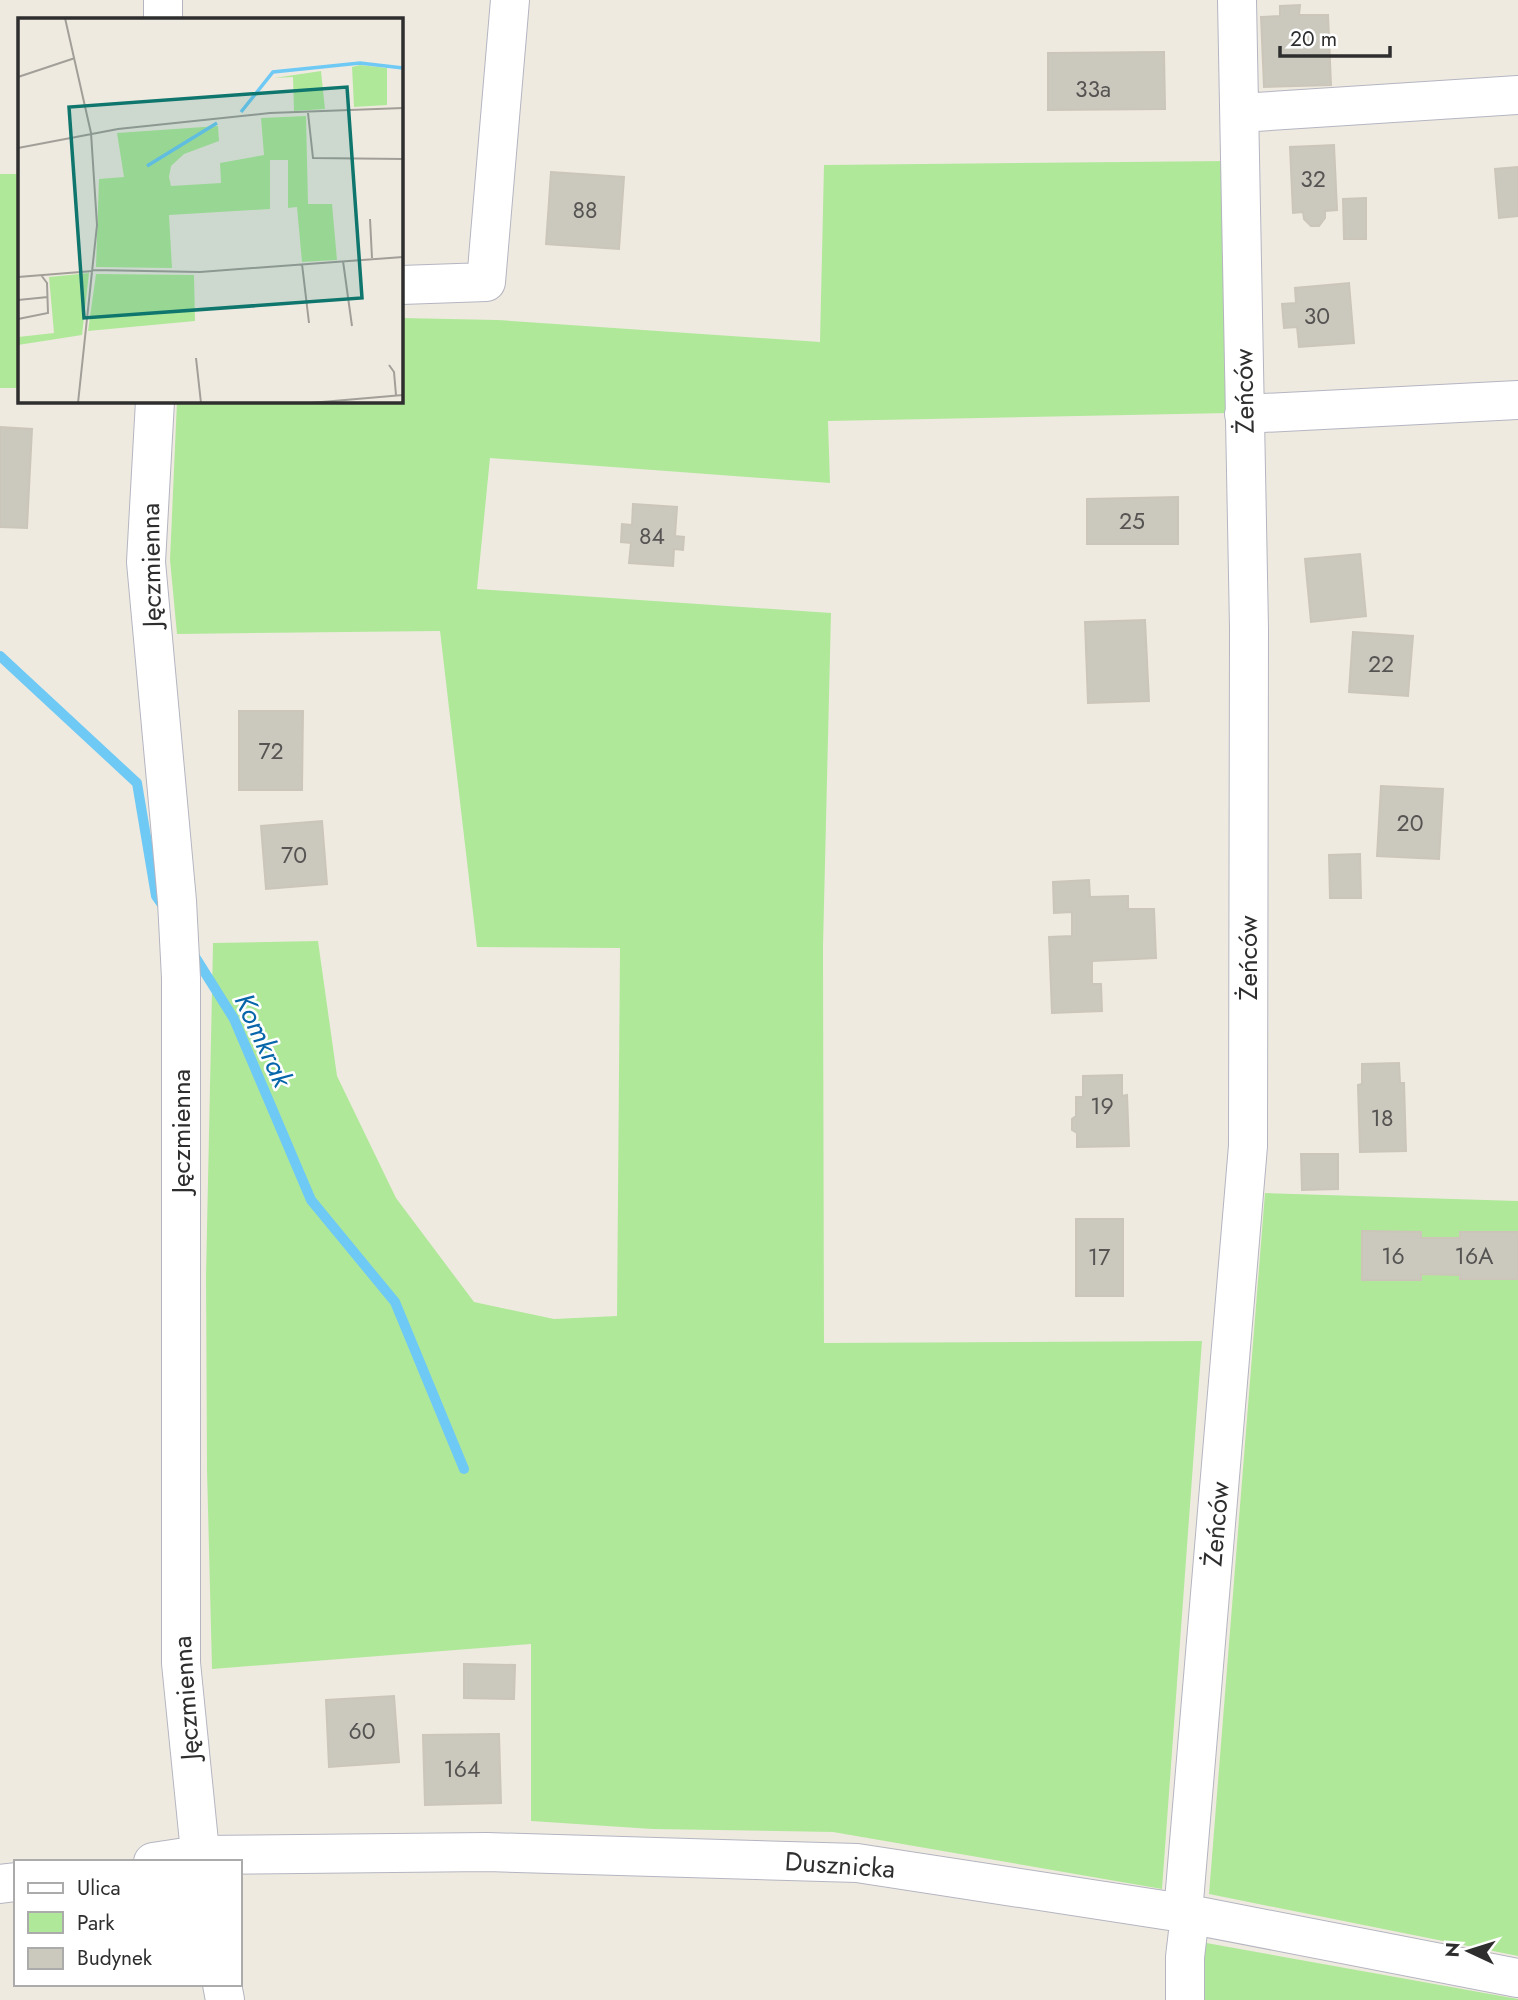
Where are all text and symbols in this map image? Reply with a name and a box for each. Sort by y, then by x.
scale bar [1280,14,1390,58]
inset map [18,18,402,402]
text: 20 m [1290,24,1337,54]
house number: 33a [1075,72,1111,106]
house number: 32 [1300,162,1326,196]
house number: 88 [572,193,598,227]
house number: 30 [1304,299,1330,333]
street label: Żeńców [1224,348,1264,434]
street label: Jęczmienna [131,503,171,630]
house number: 25 [1119,504,1145,538]
house number: 84 [639,519,665,553]
house number: 22 [1368,647,1394,681]
house number: 72 [258,734,284,768]
house number: 20 [1397,806,1423,840]
house number: 70 [281,838,307,872]
street label: Żeńców [1229,915,1267,1001]
water label: Komkrak [224,987,304,1095]
street label: Jęczmienna [162,1069,200,1196]
house number: 19 [1090,1089,1114,1123]
house number: 18 [1371,1101,1393,1135]
house number: 16 [1381,1239,1405,1273]
house number: 16A [1455,1239,1494,1273]
house number: 17 [1088,1240,1110,1274]
street label: Żeńców [1193,1480,1239,1568]
street label: Jęczmienna [163,1635,209,1764]
house number: 60 [348,1714,376,1748]
house number: 164 [443,1752,481,1786]
street label: Dusznicka [784,1842,896,1888]
legend [14,1860,242,1986]
text: Ulica [77,1873,121,1903]
text: Park [77,1908,115,1938]
north arrow [1434,1916,1504,1986]
text: N [1439,1941,1467,1958]
text: Budynek [77,1943,153,1973]

